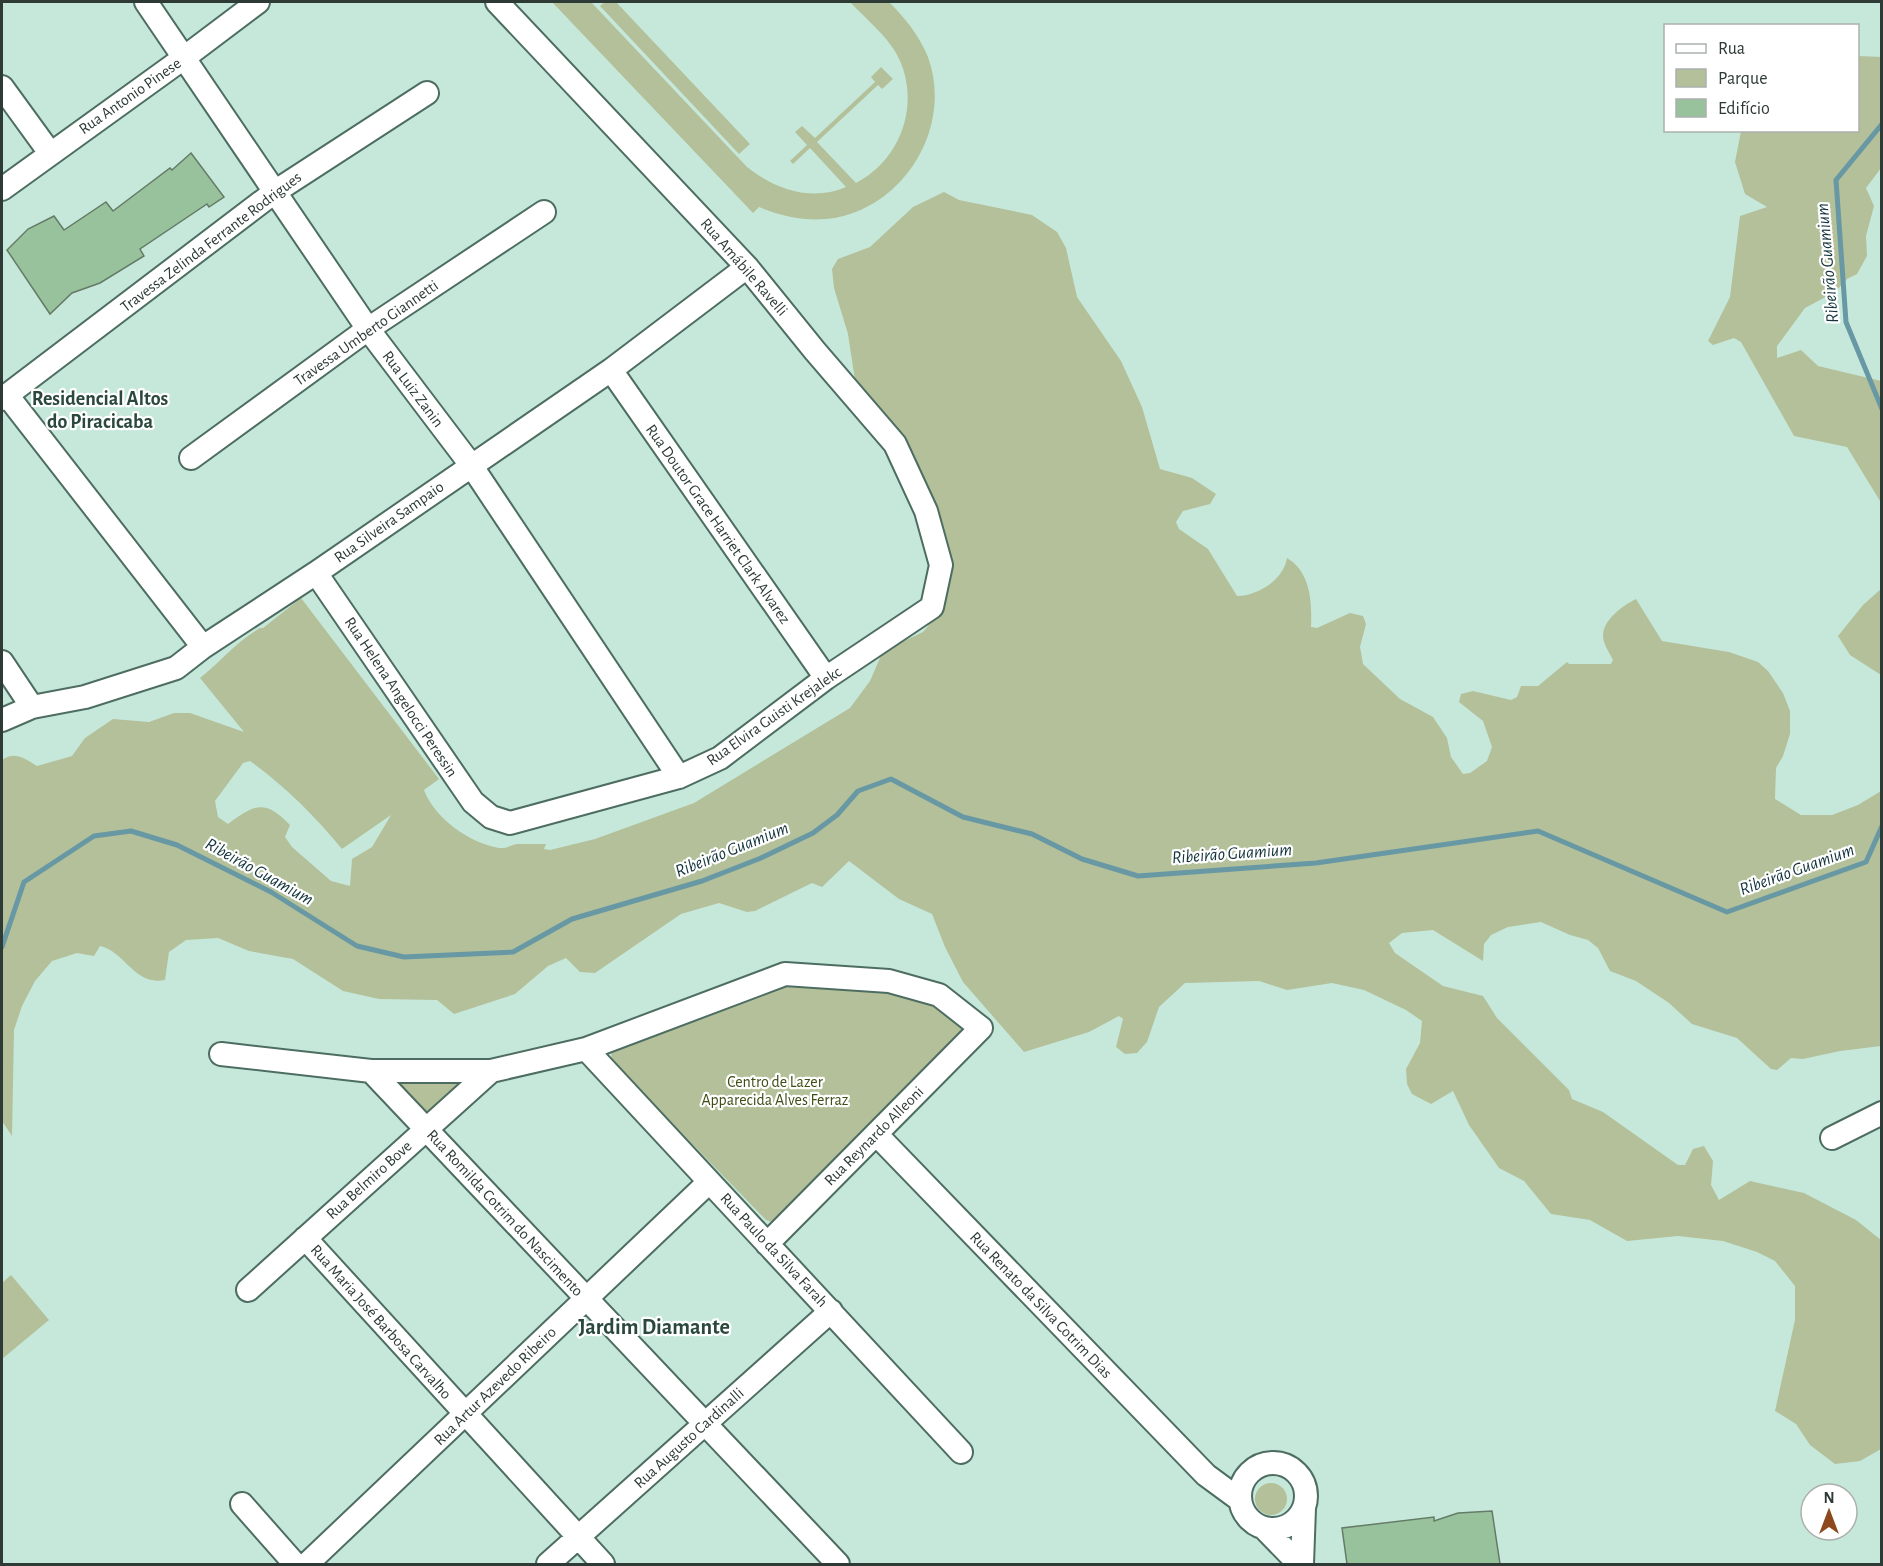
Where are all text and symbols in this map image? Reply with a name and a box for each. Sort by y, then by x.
legend [1664,24,1859,132]
text: Rua [1718,40,1745,58]
street label: Rua Antonio Pinese [76,55,184,137]
text: Parque [1718,70,1767,88]
text: Edifício [1718,100,1770,118]
street label: Travessa Zelinda Ferrante Rodrigues [118,169,304,315]
water label: Ribeirão Guamium [1814,202,1842,324]
street label: Rua Amábile Ravelli [697,215,791,319]
street label: Travessa Umberto Giannetti [291,277,441,389]
street label: Rua Luiz Zanin [379,348,447,430]
district label: Residencial Altos do Piracicaba [32,389,169,432]
street label: Rua Doutor Grace Harriet Clark Alvarez [643,421,793,627]
street label: Rua Silveira Sampaio [331,478,447,566]
street label: Rua Helena Angelocci Peressin [342,614,460,780]
street label: Rua Elvira Guisti Krejalekc [704,664,845,769]
water label: Ribeirão Guamium [673,819,791,881]
water label: Ribeirão Guamium [202,835,316,909]
water label: Ribeirão Guamium [1171,841,1293,867]
water label: Ribeirão Guamium [1737,841,1857,899]
park label: Centro de Lazer Apparecida Alves Ferraz [702,1074,849,1108]
street label: Rua Reynardo Alleoni [821,1083,927,1189]
street label: Rua Romilda Cotrim do Nascimento [424,1127,586,1299]
street label: Rua Belmiro Bove [323,1138,415,1222]
street label: Rua Paulo da Silva Farah [717,1190,831,1310]
street label: Rua Renato da Silva Cotrim Dias [967,1229,1115,1381]
street label: Rua Maria José Barbosa Carvalho [307,1242,455,1402]
district label: Jardim Diamante [578,1316,730,1338]
street label: Rua Artur Azevedo Ribeiro [431,1324,559,1448]
street label: Rua Augusto Cardinalli [631,1385,747,1491]
north arrow [1799,1482,1859,1542]
text: N [1823,1490,1835,1506]

